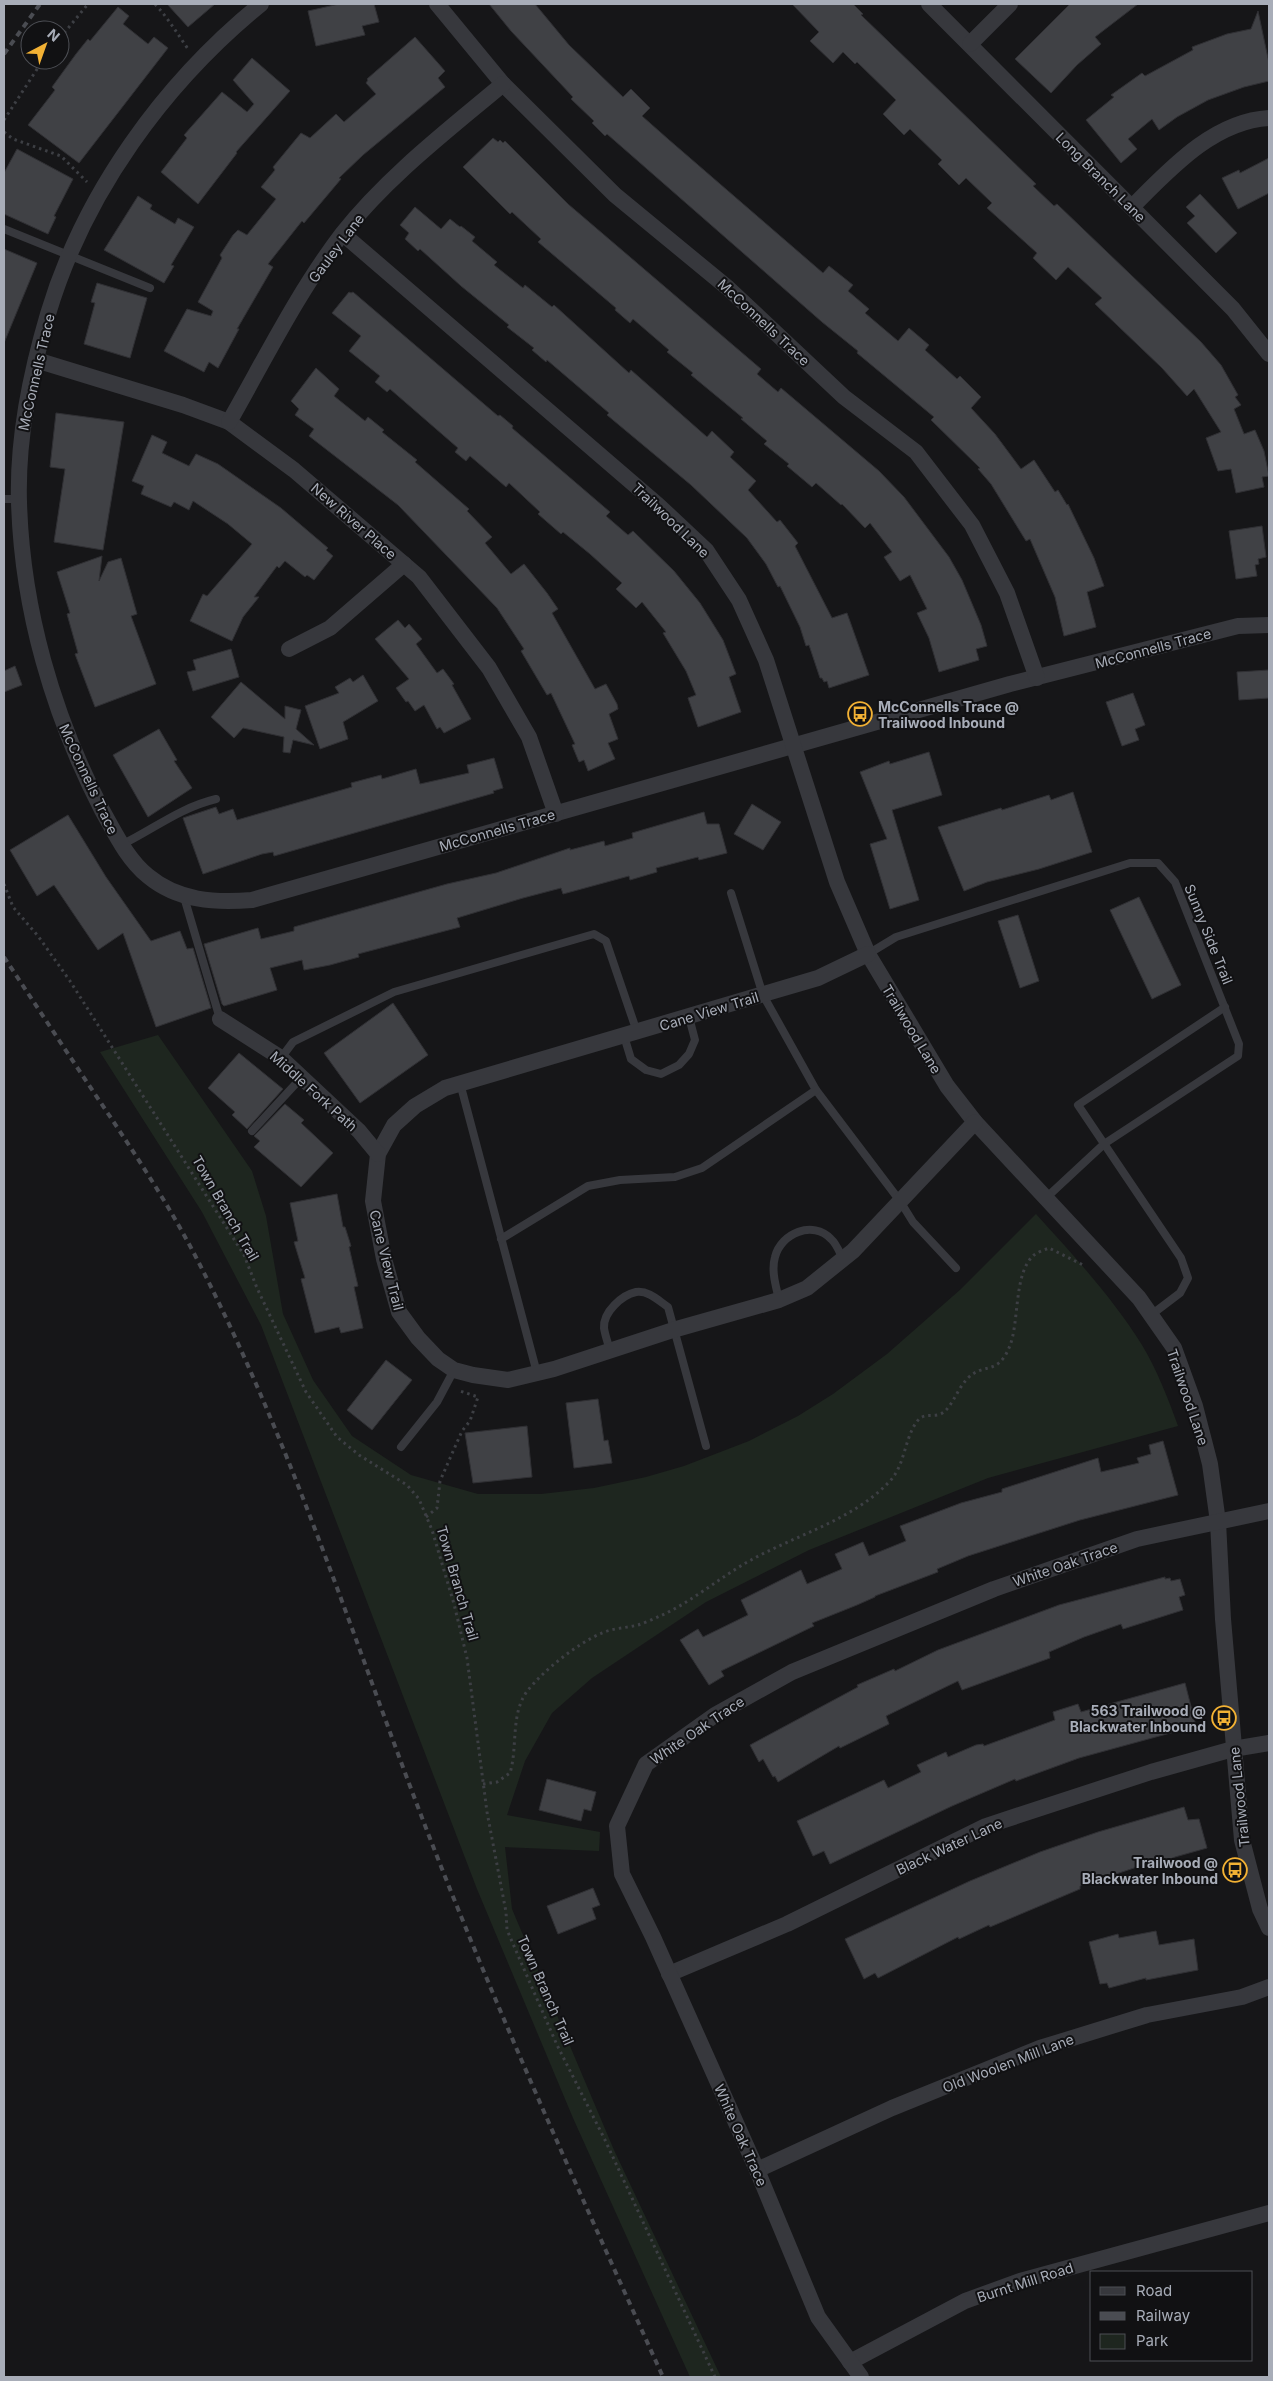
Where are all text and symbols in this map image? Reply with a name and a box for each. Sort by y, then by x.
north arrow [20,20,70,70]
text: N [44,25,63,45]
street label: Long Branch Lane [1053,129,1149,225]
street label: Gauley Lane [305,210,367,286]
street label: McConnells Trace [714,275,814,369]
street label: McConnells Trace [14,312,58,432]
street label: New River Place [308,479,400,563]
street label: Trailwood Lane [629,479,713,561]
street label: McConnells Trace [1093,624,1213,672]
place label: McConnells Trace @ Trailwood Inbound [878,698,1019,731]
bus stop icon: McConnells Trace @ Trailwood Inbound [847,701,873,727]
street label: McConnells Trace [56,721,122,837]
street label: McConnells Trace [437,805,557,855]
street label: Sunny Side Trail [1181,881,1237,987]
street label: Trailwood Lane [879,981,945,1077]
street label: Cane View Trail [657,988,761,1034]
street label: Middle Fork Path [267,1047,361,1135]
street label: Town Branch Trail [189,1152,263,1264]
street label: Cane View Trail [366,1208,408,1312]
street label: Trailwood Lane [1164,1347,1212,1447]
street label: Town Branch Trail [433,1524,483,1642]
street label: White Oak Trace [1010,1538,1120,1590]
street label: White Oak Trace [647,1692,747,1768]
place label: 563 Trailwood @ Blackwater Inbound [1070,1702,1206,1735]
bus stop icon: 563 Trailwood @ Blackwater Inbound [1211,1705,1237,1731]
street label: Trailwood Lane [1225,1746,1253,1848]
street label: Black Water Lane [893,1814,1005,1878]
place label: Trailwood @ Blackwater Inbound [1082,1854,1218,1887]
bus stop icon: Trailwood @ Blackwater Inbound [1222,1857,1248,1883]
street label: Town Branch Trail [514,1932,578,2048]
street label: Old Woolen Mill Lane [940,2030,1076,2096]
street label: White Oak Trace [711,2081,771,2189]
street label: Burnt Mill Road [975,2258,1075,2306]
legend [1090,2271,1253,2361]
text: Road [1136,2281,1172,2300]
text: Railway [1136,2306,1191,2325]
text: Park [1136,2331,1169,2350]

